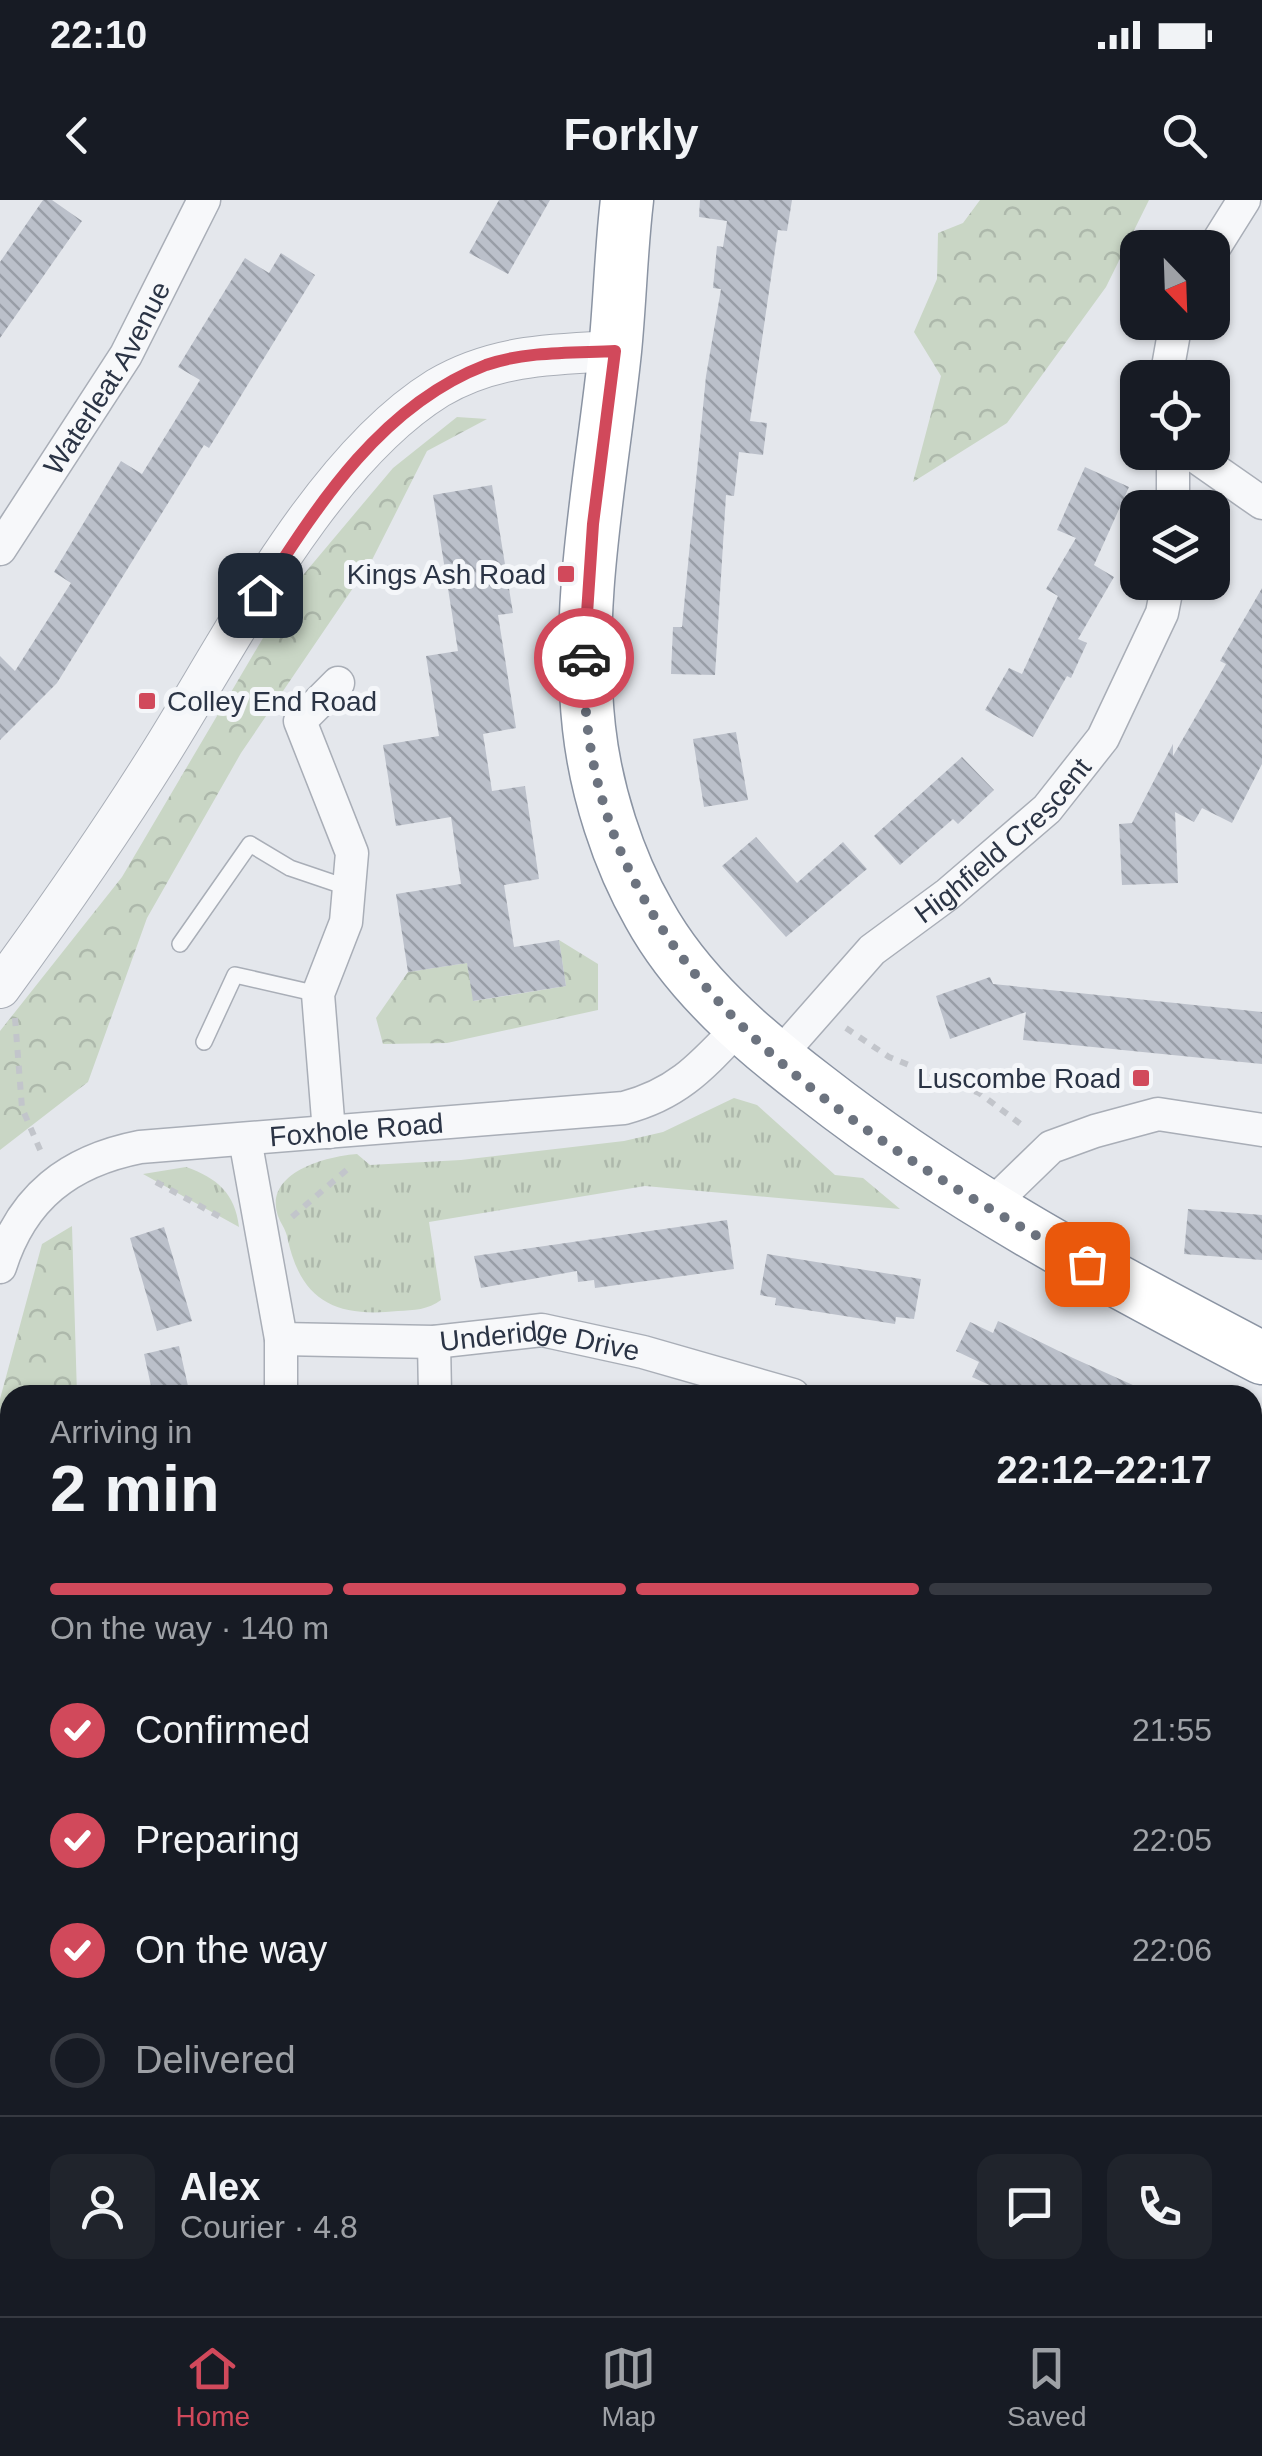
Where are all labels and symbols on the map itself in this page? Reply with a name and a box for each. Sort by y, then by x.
north arrow [1120,230,1230,340]
street label: Waterleat Avenue [38,276,176,480]
pin [218,553,303,638]
place label: Kings Ash Road [347,559,546,590]
marker: Kings Ash Road [555,563,577,585]
courier [534,608,634,708]
place label: Colley End Road [167,686,377,717]
marker: Colley End Road [136,690,158,712]
street label: Highfield Crescent [909,752,1097,929]
place label: Luscombe Road [917,1063,1121,1094]
marker: Luscombe Road [1130,1067,1152,1089]
street label: Foxhole Road [268,1108,445,1153]
pin [1045,1222,1130,1307]
street label: Underidge Drive [438,1314,642,1367]

